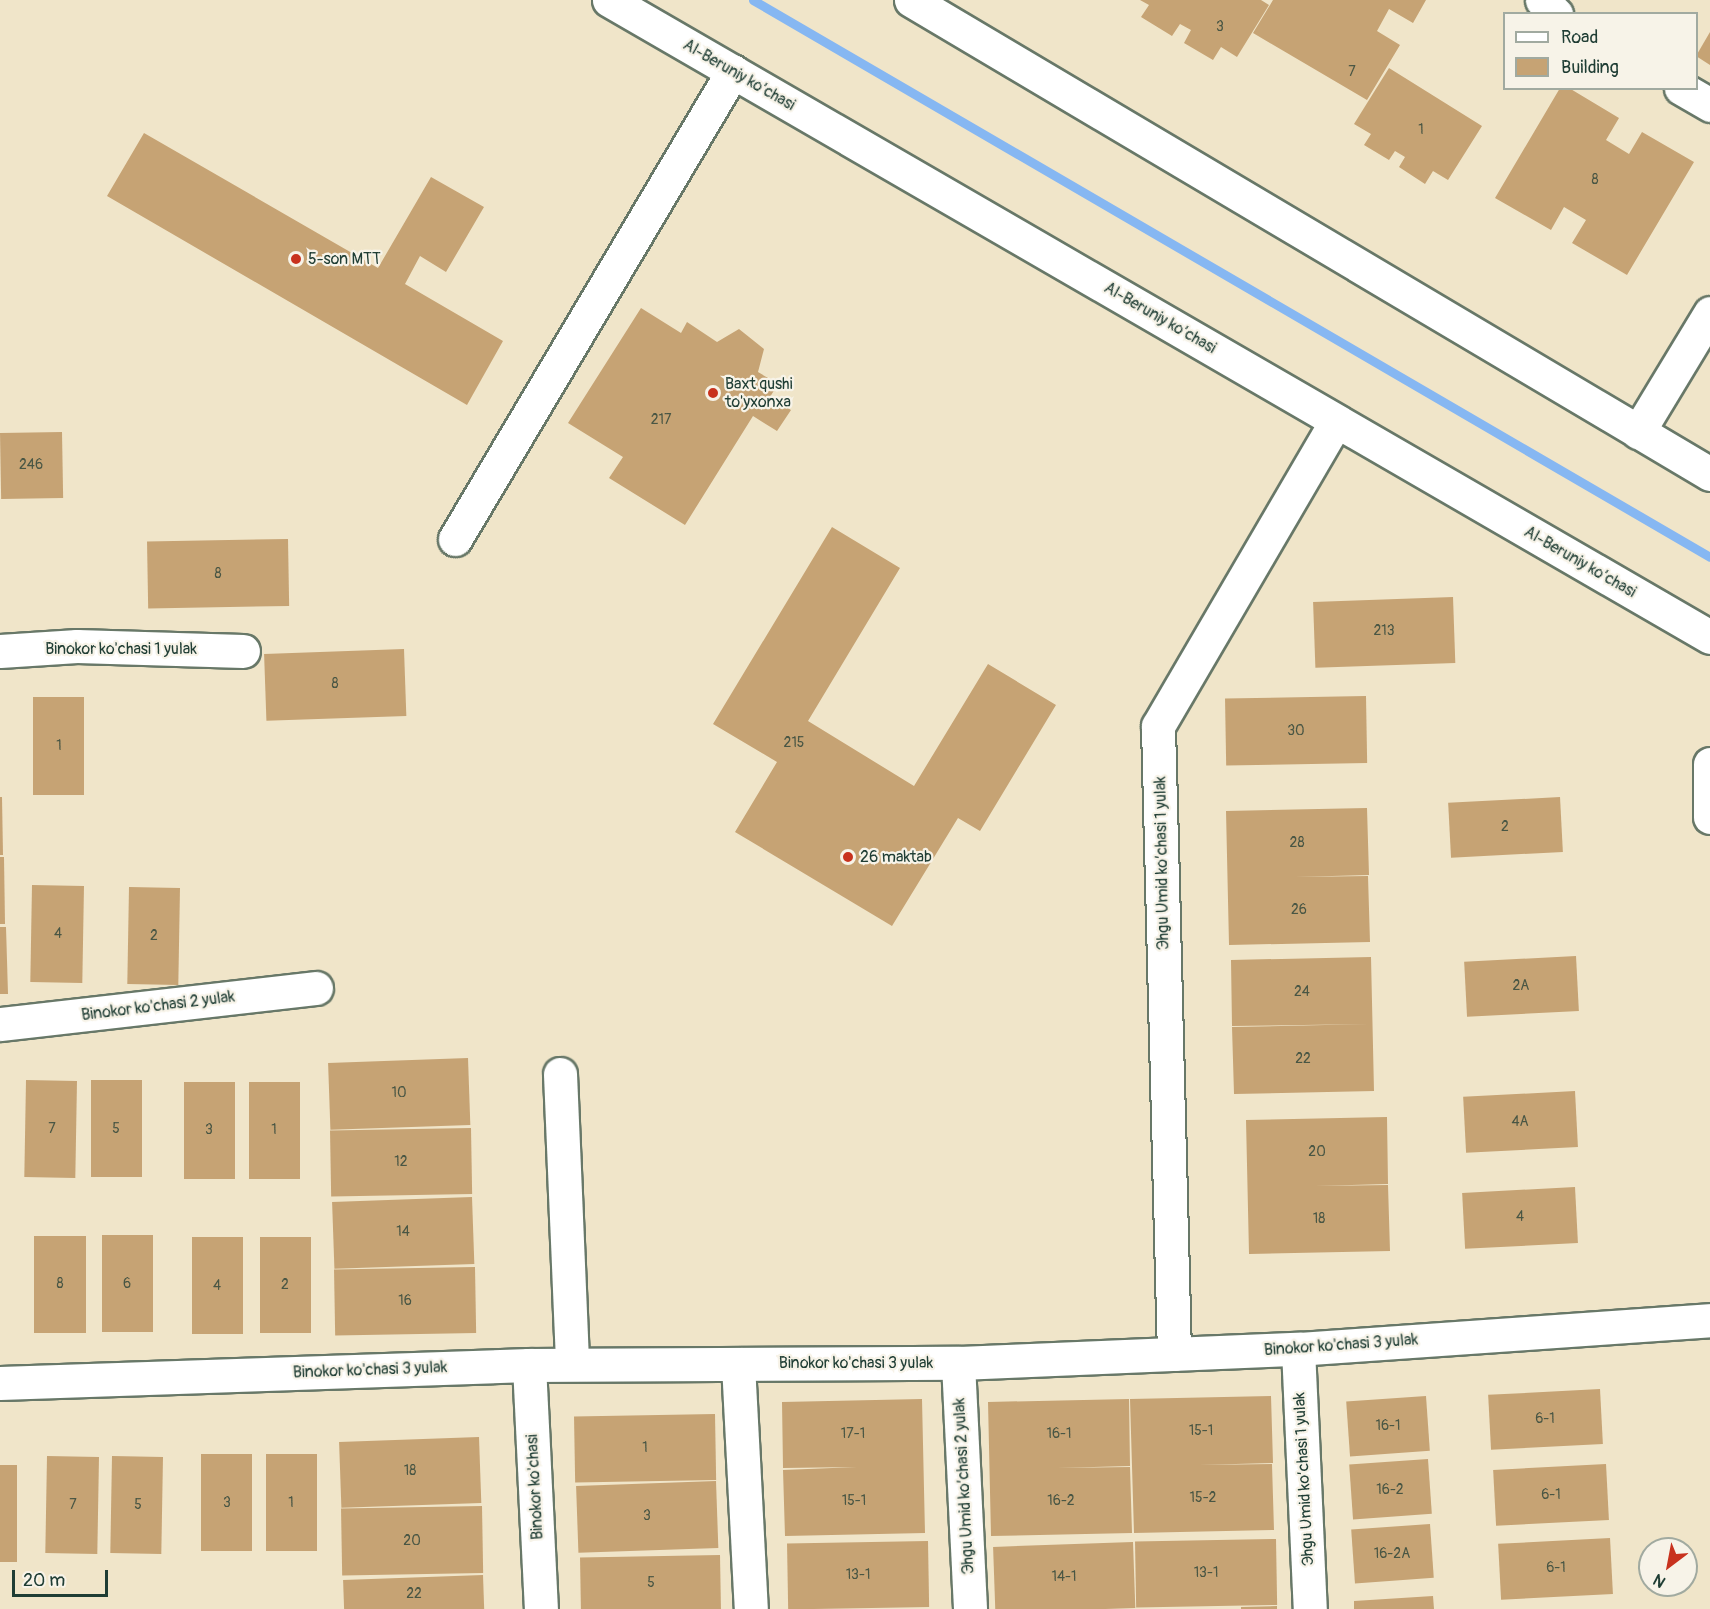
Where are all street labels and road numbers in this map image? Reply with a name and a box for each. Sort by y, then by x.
street label: Al-Beruniy ko’chasi [680,35,798,115]
street label: Al-Beruniy ko’chasi [1101,278,1219,358]
street label: Al-Beruniy ko’chasi [1521,522,1639,602]
street label: Binokor ko'chasi 1 yulak [45,639,197,659]
street label: Эhgu Umid ko’chasi 1 yulak [1151,776,1173,950]
street label: Binokor ko'chasi 2 yulak [80,987,236,1025]
street label: Binokor ko'chasi 3 yulak [1263,1330,1419,1360]
street label: Binokor ko'chasi 3 yulak [779,1353,933,1373]
street label: Binokor ko'chasi 3 yulak [293,1358,447,1382]
street label: Эhgu Umid ko’chasi 1 yulak [1290,1392,1318,1566]
street label: Эhgu Umid ko’chasi 2 yulak [950,1397,978,1575]
street label: Binokor ko'chasi [523,1434,547,1540]

